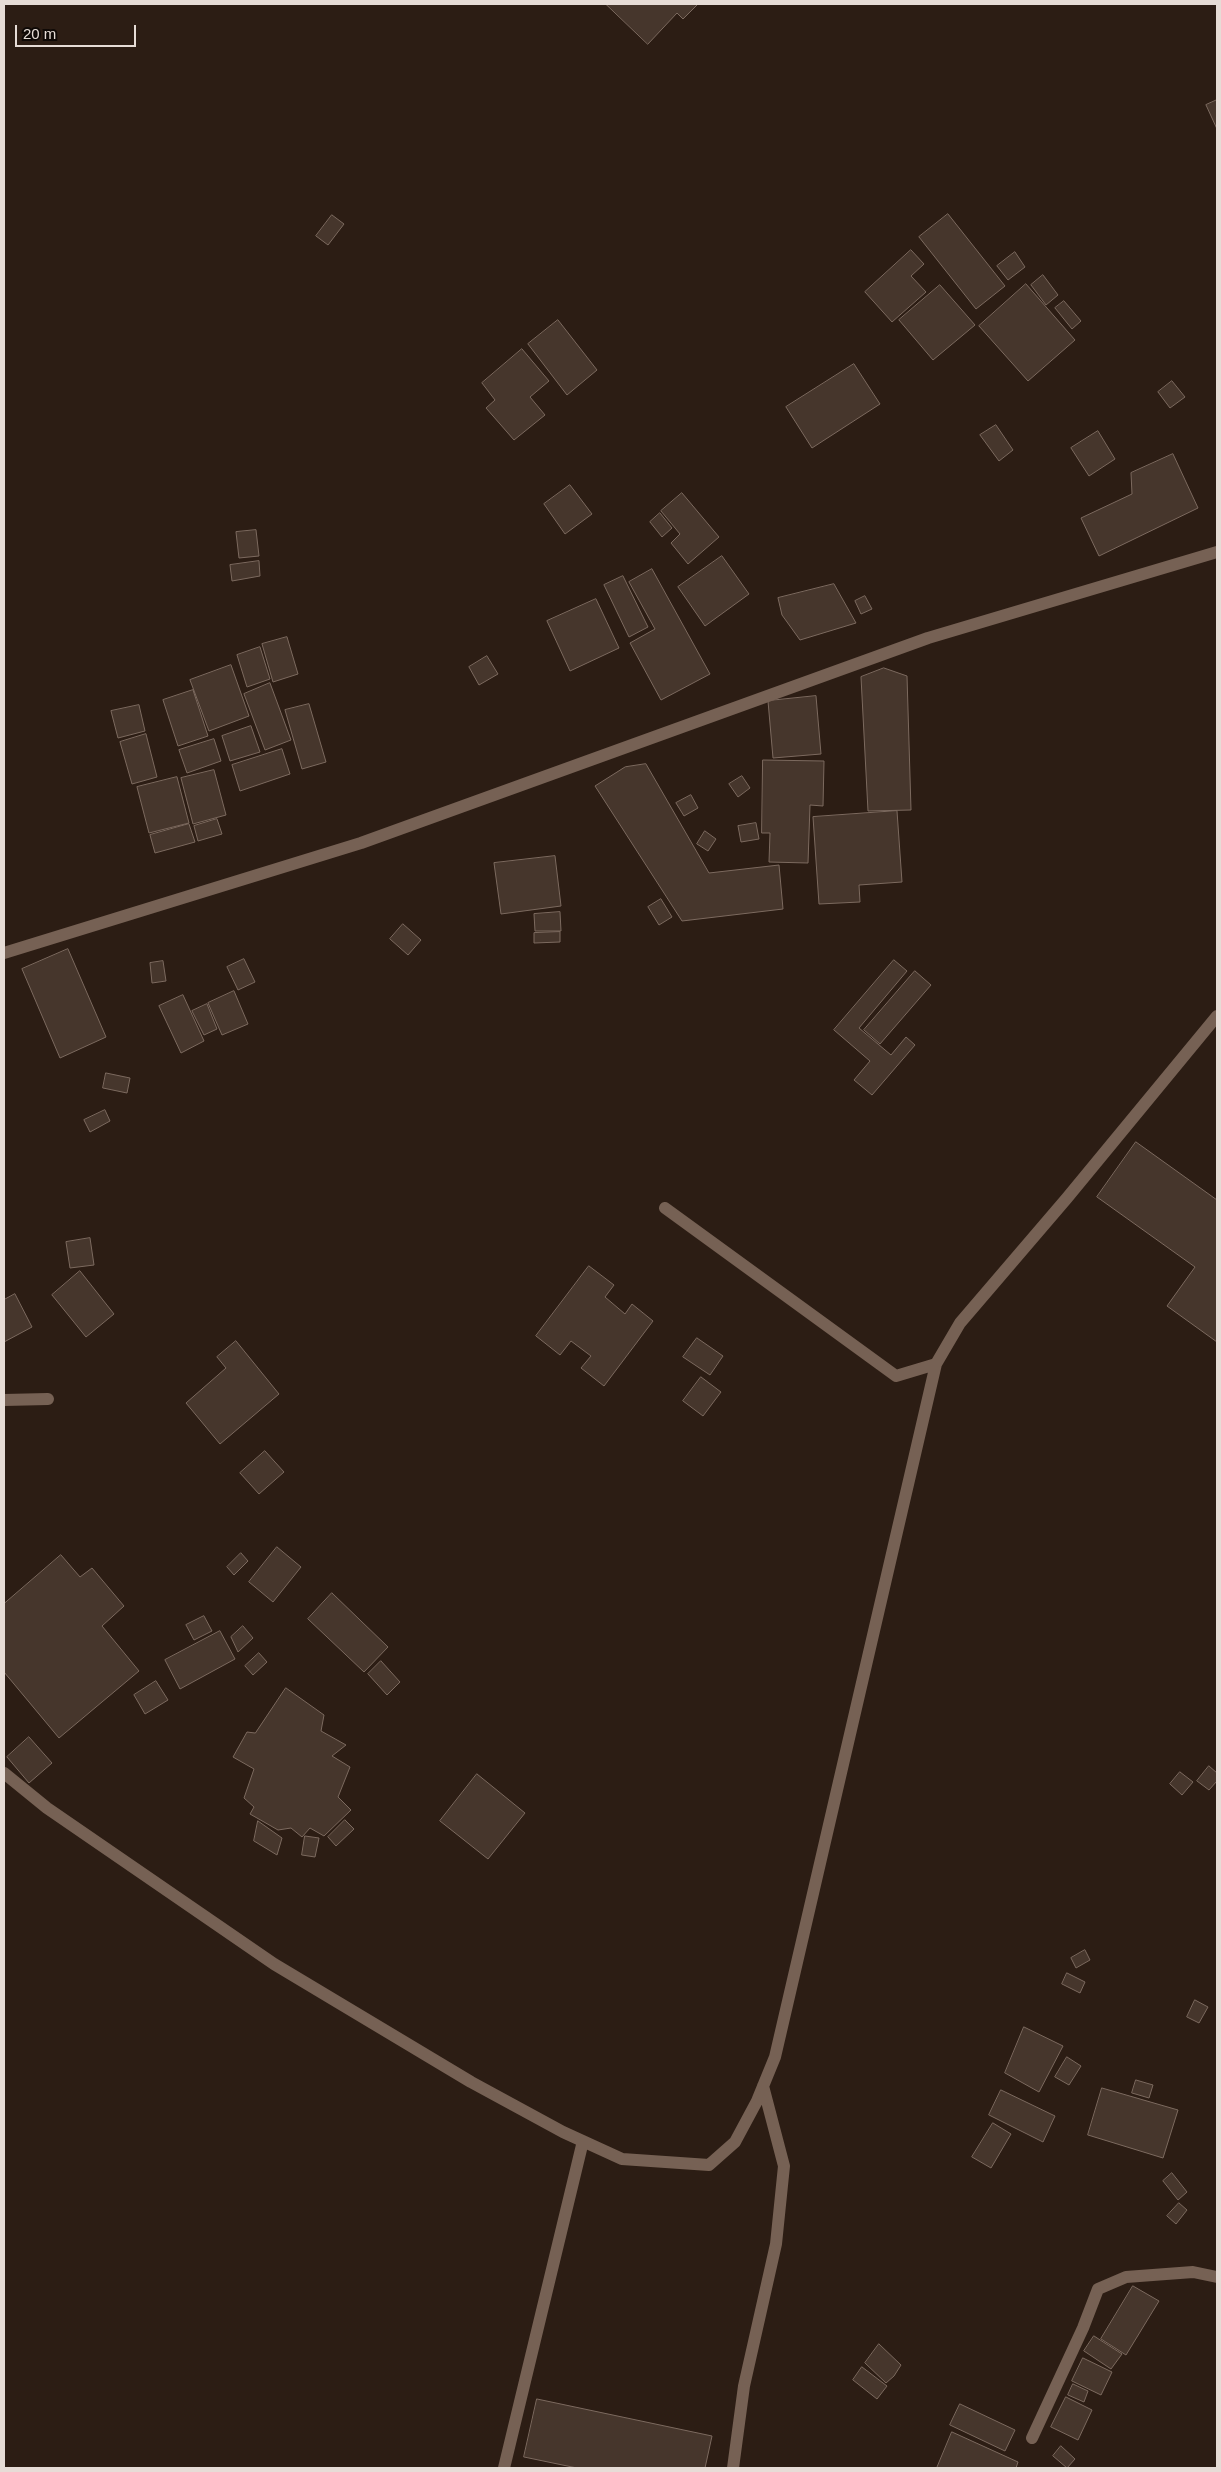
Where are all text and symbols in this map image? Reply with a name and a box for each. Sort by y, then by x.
scale bar [18,15,139,47]
text: 20 m [23,25,56,42]

